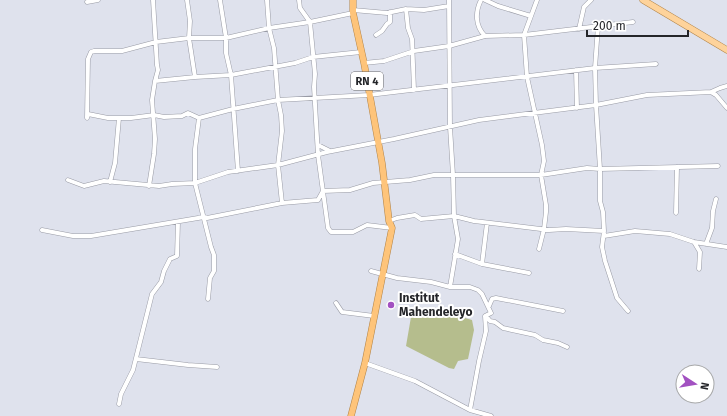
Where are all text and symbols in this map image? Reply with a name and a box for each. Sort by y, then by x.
scale bar [587,12,688,38]
text: 200 m [593,19,626,33]
road number: RN 4 [351,72,383,90]
place label: Institut Mahendeleyo [399,291,472,319]
marker: Institut Mahendeleyo [386,300,396,310]
north arrow [675,364,715,404]
text: N [697,381,711,391]

